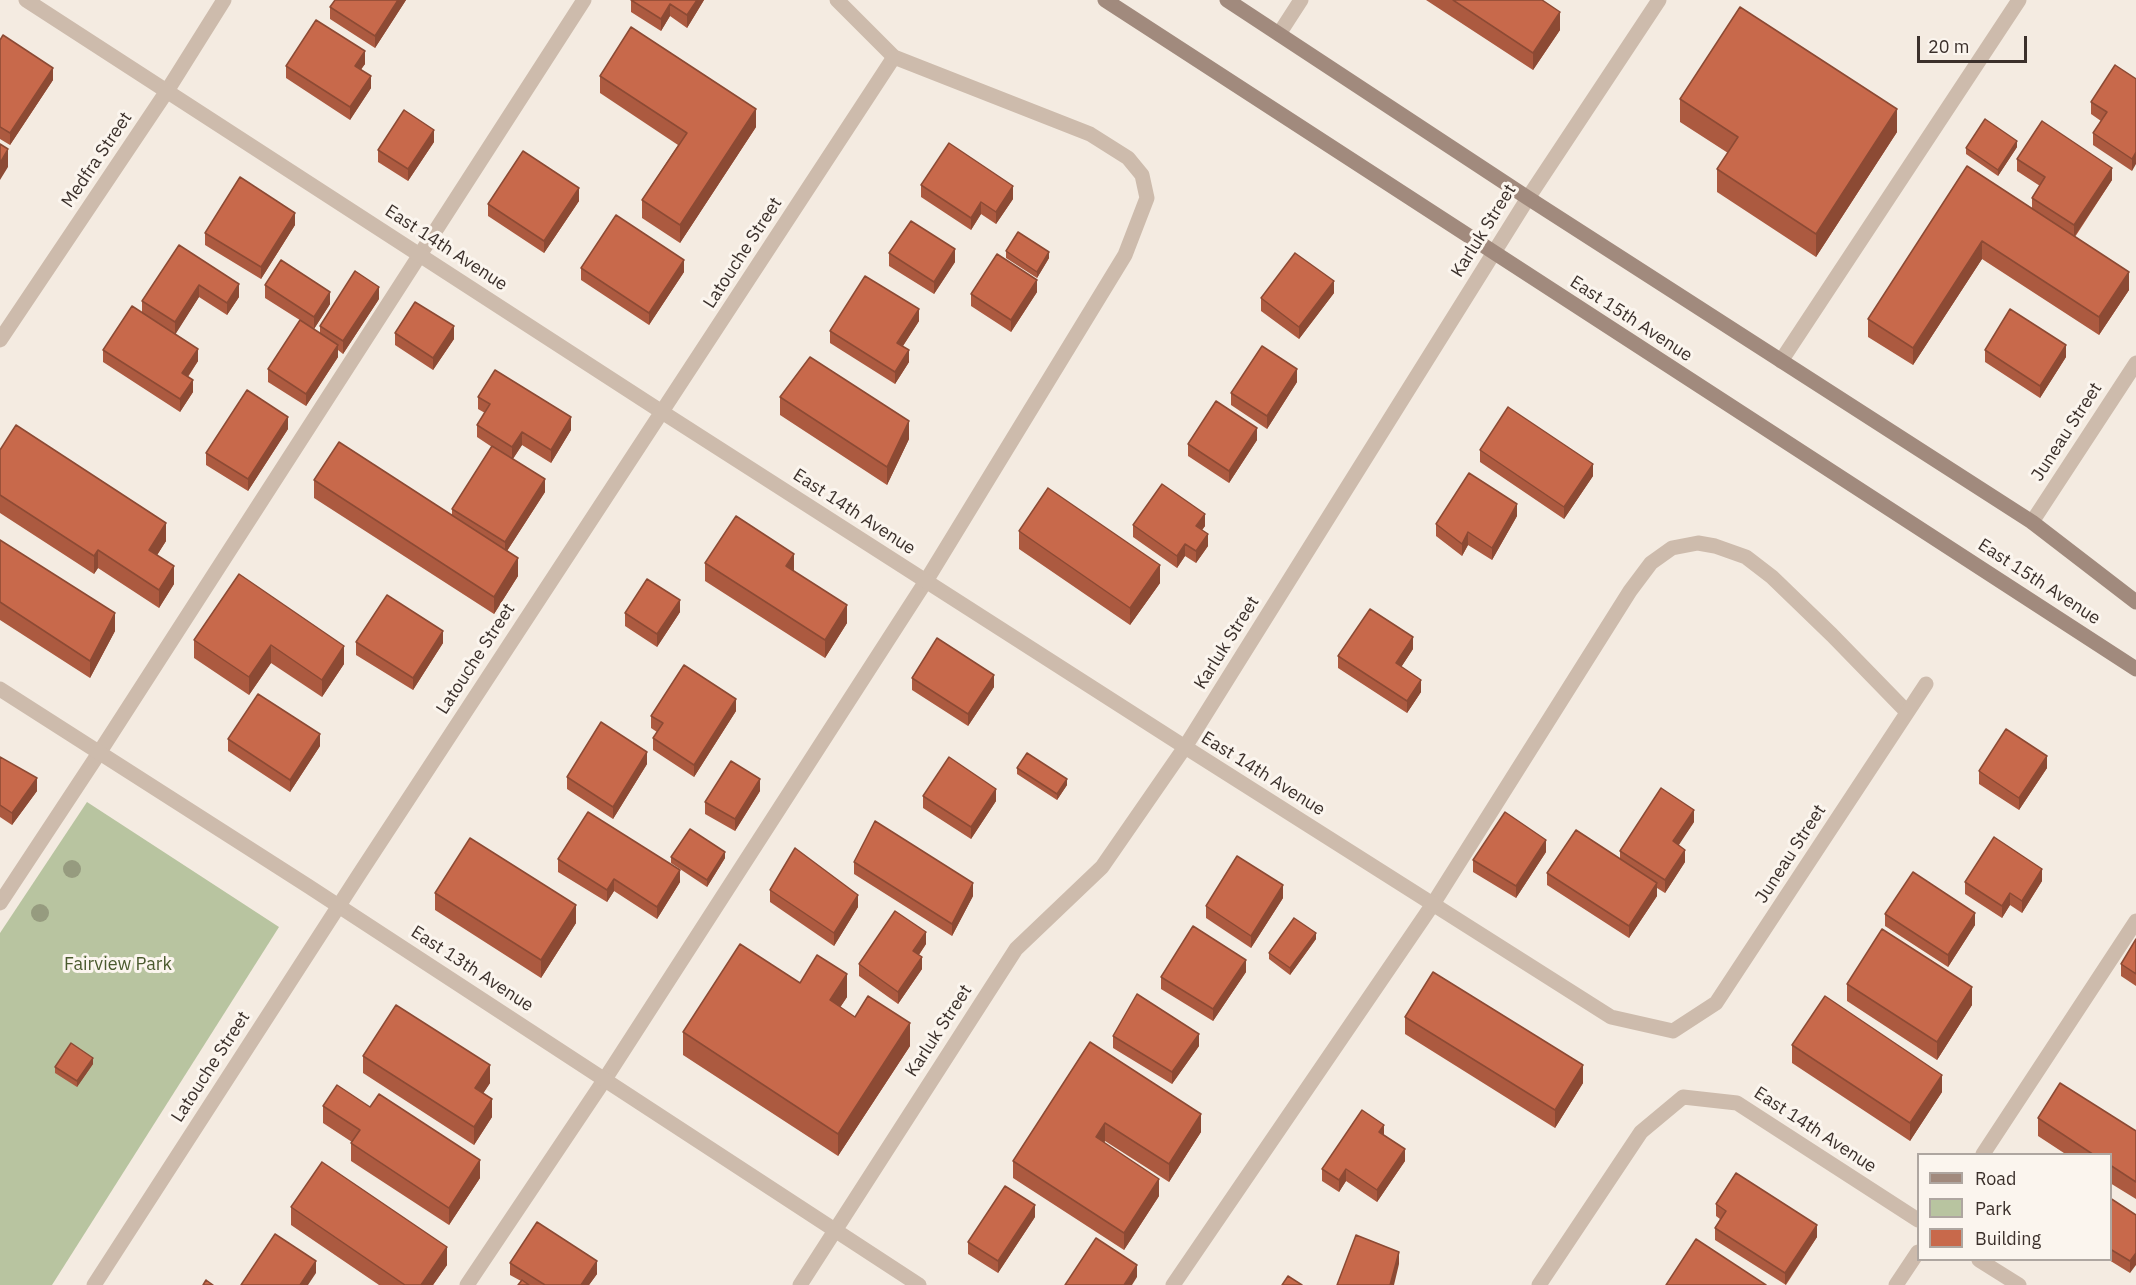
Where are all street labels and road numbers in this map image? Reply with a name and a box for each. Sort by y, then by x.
street label: Medfra Street [57,108,137,212]
street label: Karluk Street [1447,181,1521,281]
street label: Latouche Street [699,193,787,313]
street label: East 14th Avenue [381,200,511,296]
street label: East 15th Avenue [1566,271,1696,367]
street label: Juneau Street [2027,379,2107,485]
street label: East 14th Avenue [789,464,919,560]
street label: East 15th Avenue [1974,534,2104,630]
street label: Karluk Street [1190,593,1264,693]
street label: Latouche Street [432,599,520,719]
street label: East 14th Avenue [1197,727,1329,821]
street label: Juneau Street [1751,801,1831,907]
street label: East 13th Avenue [407,921,537,1017]
street label: Karluk Street [901,981,977,1081]
street label: Latouche Street [167,1007,255,1127]
street label: East 14th Avenue [1750,1082,1880,1178]

